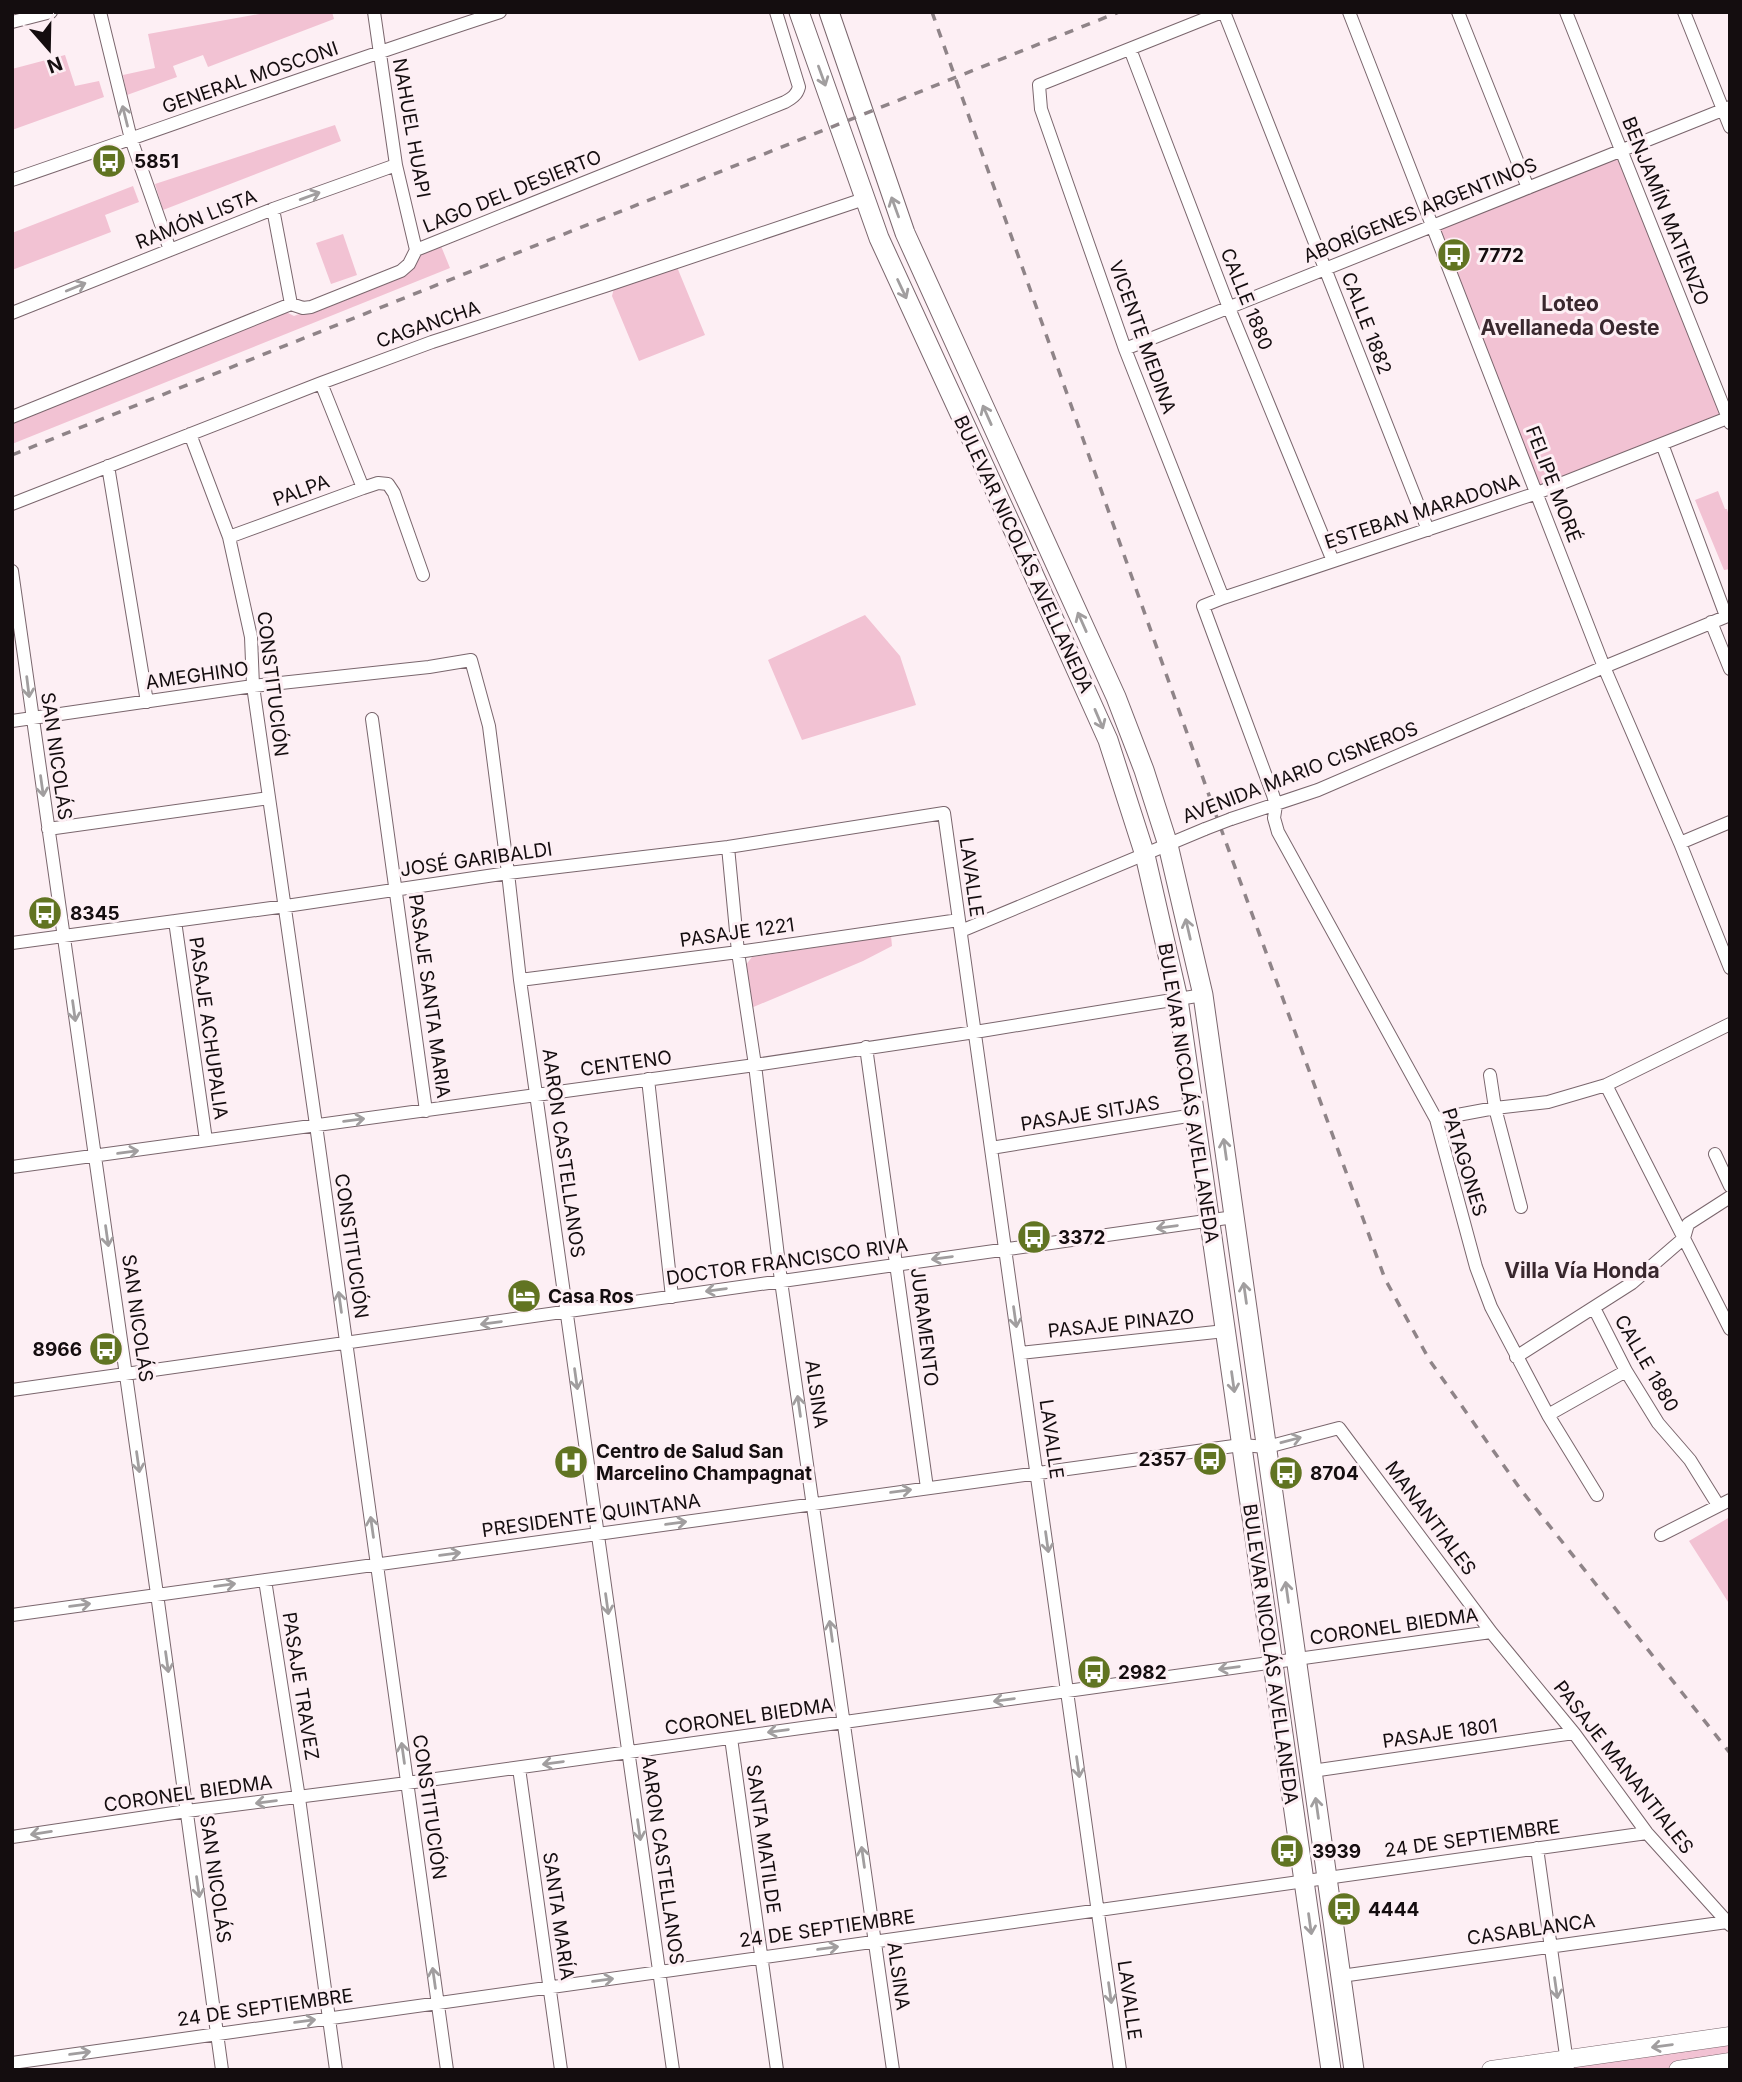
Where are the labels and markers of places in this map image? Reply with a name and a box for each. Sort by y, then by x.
bus stop icon: 5851 [90,142,128,180]
place label: 5851 [134,150,179,173]
bus stop icon: 7772 [1435,236,1473,274]
place label: 7772 [1478,244,1524,267]
bus stop icon: 8345 [26,894,64,932]
place label: 8345 [70,902,120,925]
bus stop icon: 3372 [1015,1218,1053,1256]
place label: 3372 [1058,1226,1106,1249]
hotel icon: Casa Ros [505,1277,543,1315]
place label: Casa Ros [548,1285,634,1308]
bus stop icon: 8966 [87,1330,125,1368]
place label: 8966 [33,1338,82,1361]
place label: Centro de Salud San Marcelino Champagnat [596,1440,812,1485]
bus stop icon: 2357 [1191,1440,1229,1478]
hospital icon: Centro de Salud San Marcelino Champagnat [552,1443,590,1481]
place label: 2357 [1139,1448,1186,1471]
bus stop icon: 8704 [1267,1454,1305,1492]
place label: 8704 [1310,1462,1359,1485]
bus stop icon: 2982 [1075,1653,1113,1691]
place label: 2982 [1118,1661,1167,1684]
bus stop icon: 3939 [1268,1832,1306,1870]
place label: 3939 [1312,1840,1361,1863]
bus stop icon: 4444 [1325,1890,1363,1928]
place label: 4444 [1368,1898,1419,1921]

